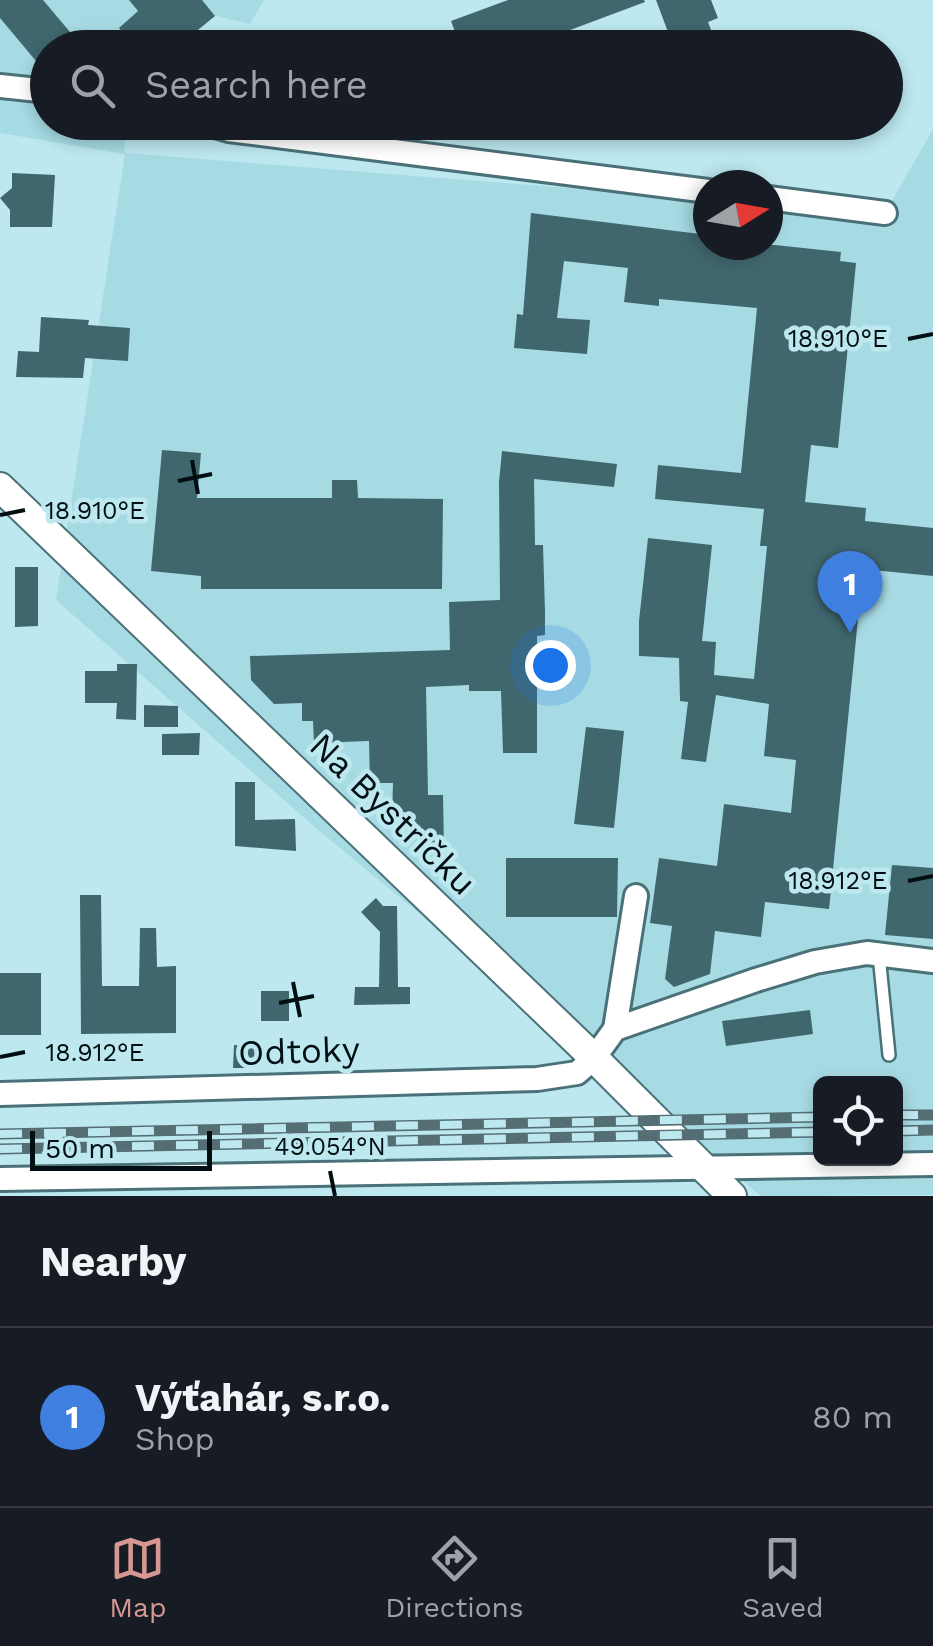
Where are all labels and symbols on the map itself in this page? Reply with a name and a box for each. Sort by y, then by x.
north arrow [693,170,783,260]
text: 18.910°E [788,324,888,353]
text: 18.910°E [45,496,145,525]
pin: 1 [818,550,882,633]
your location [525,640,576,691]
street label: Na Bystričku [301,724,485,904]
text: 18.912°E [788,866,888,895]
street label: Odtoky [237,1028,361,1074]
text: 18.912°E [45,1038,145,1067]
scale bar [30,1126,212,1170]
text: 49.054°N [274,1132,386,1161]

